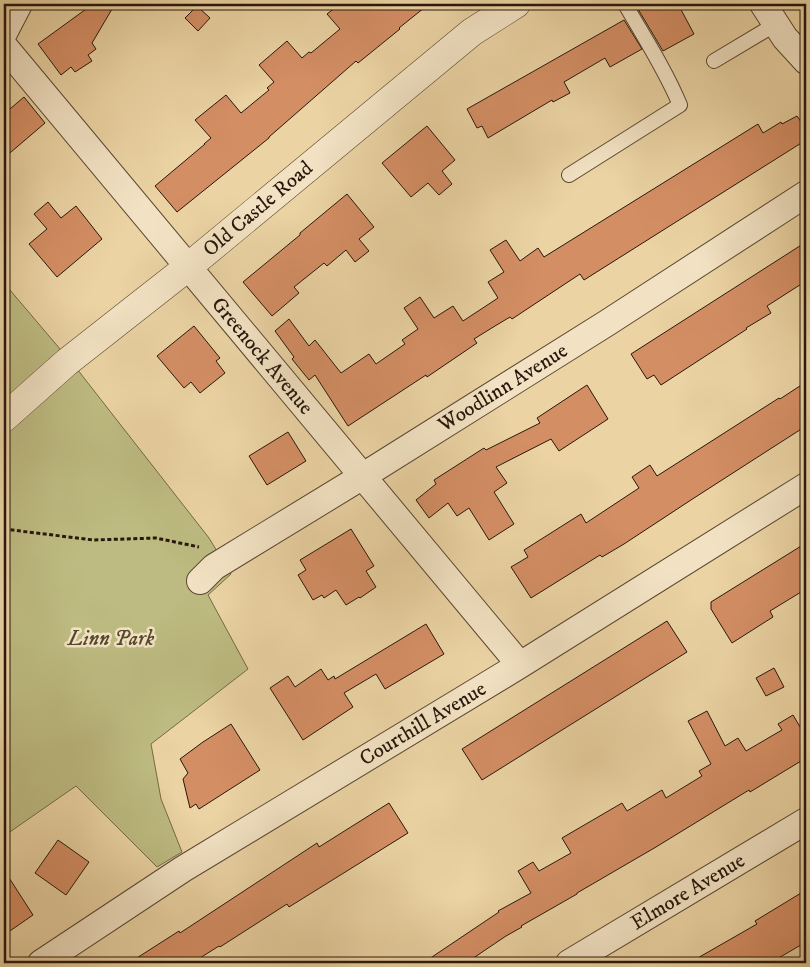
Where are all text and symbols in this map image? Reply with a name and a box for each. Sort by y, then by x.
street label: Old Castle Road [198,155,319,263]
street label: Greenock Avenue [205,292,319,420]
street label: Woodlinn Avenue [433,338,573,439]
park label: Linn Park [67,626,154,652]
street label: Courthill Avenue [355,676,491,772]
street label: Elmore Avenue [626,848,750,936]

